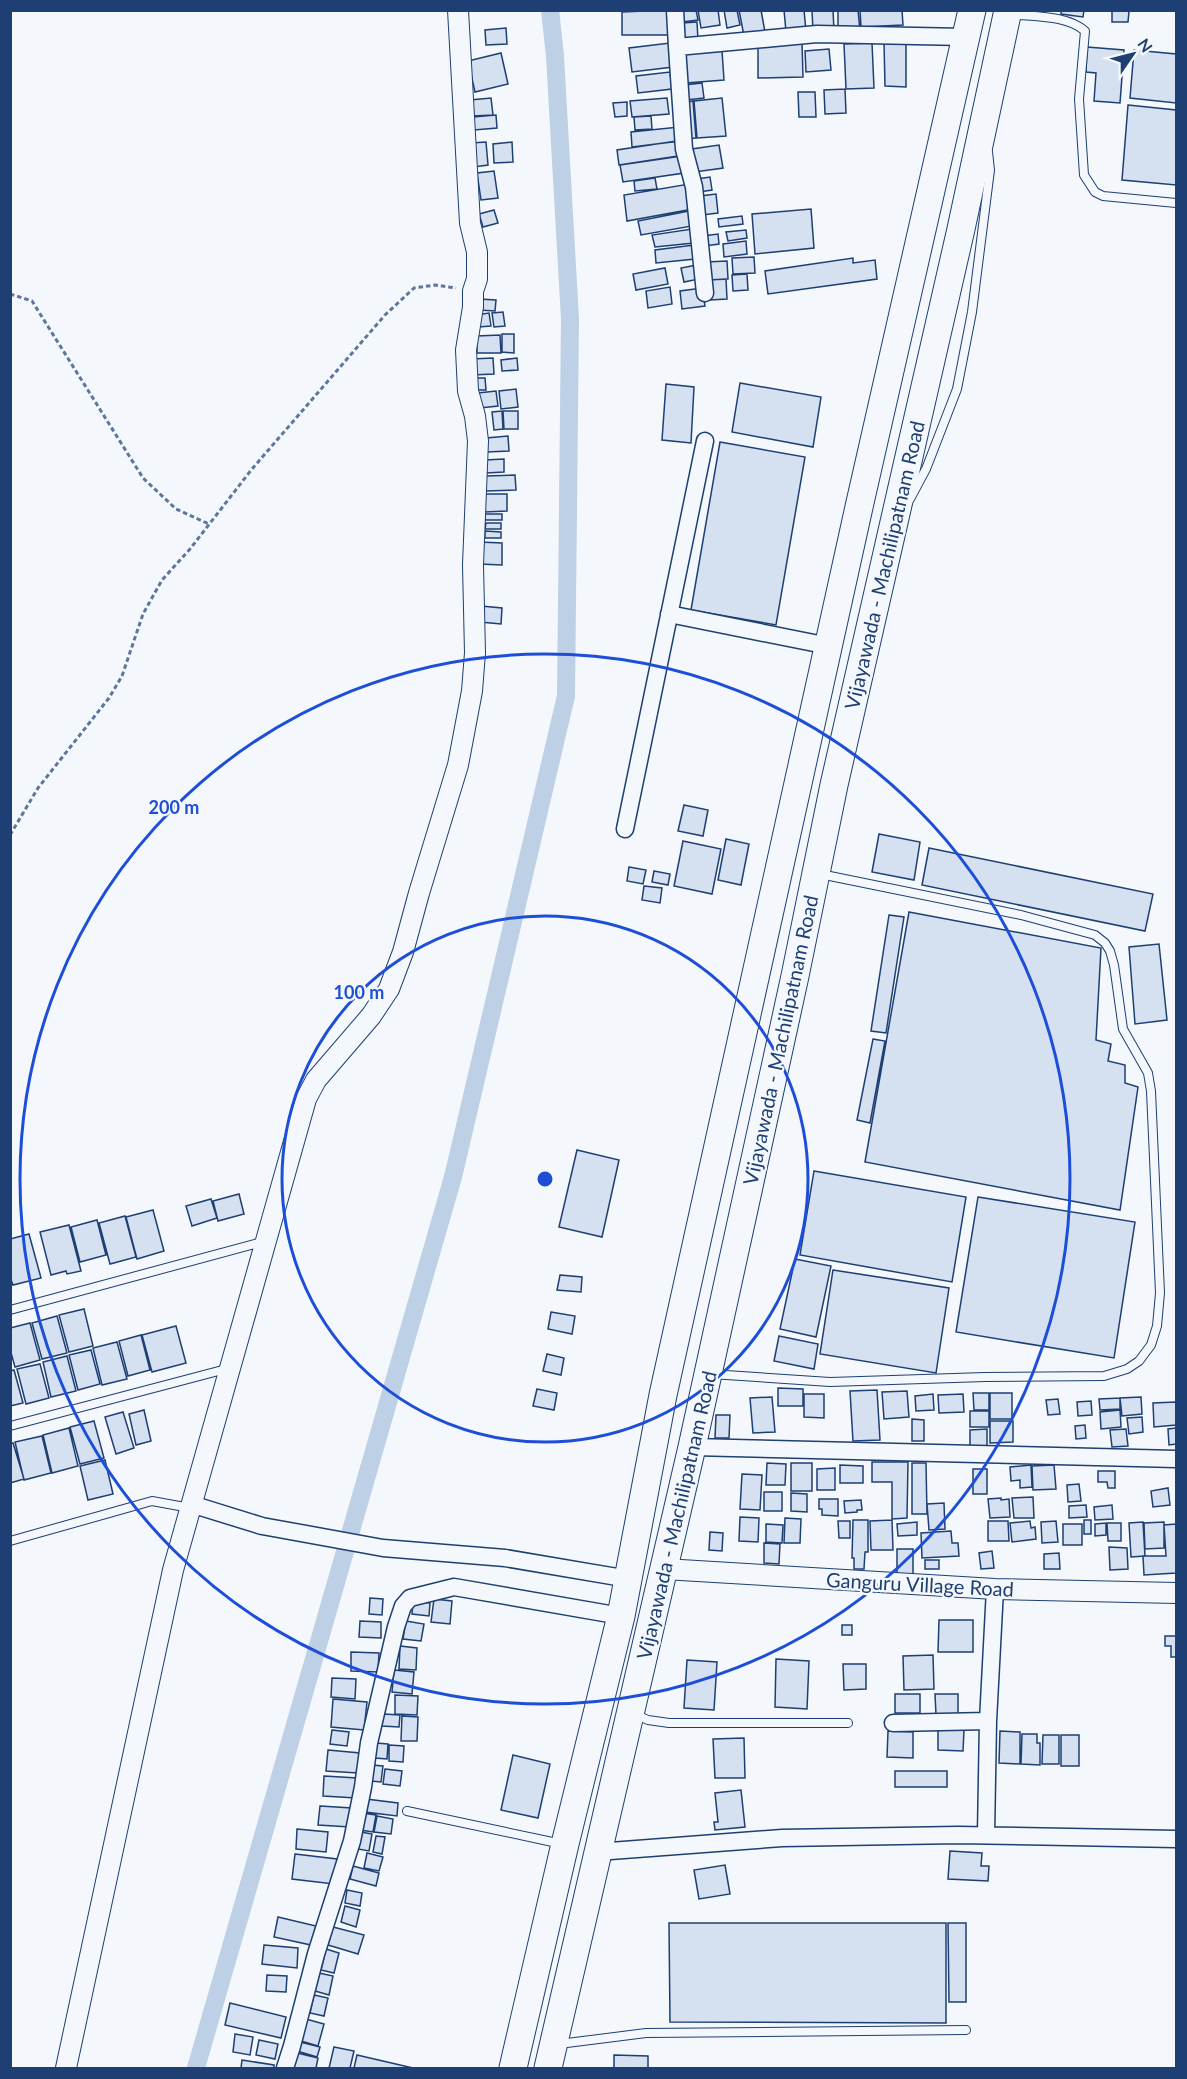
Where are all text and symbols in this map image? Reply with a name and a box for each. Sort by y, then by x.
north arrow [1103,24,1163,84]
text: N [1134,35,1157,56]
street label: Vijayawada - Machilipatnam Road [839,418,929,712]
text: 200 m [149,796,199,818]
street label: Vijayawada - Machilipatnam Road [738,893,822,1187]
text: 100 m [334,981,384,1003]
centre of rings [535,1169,555,1189]
street label: Vijayawada - Machilipatnam Road [631,1368,721,1662]
street label: Ganguru Village Road [825,1567,1015,1601]

